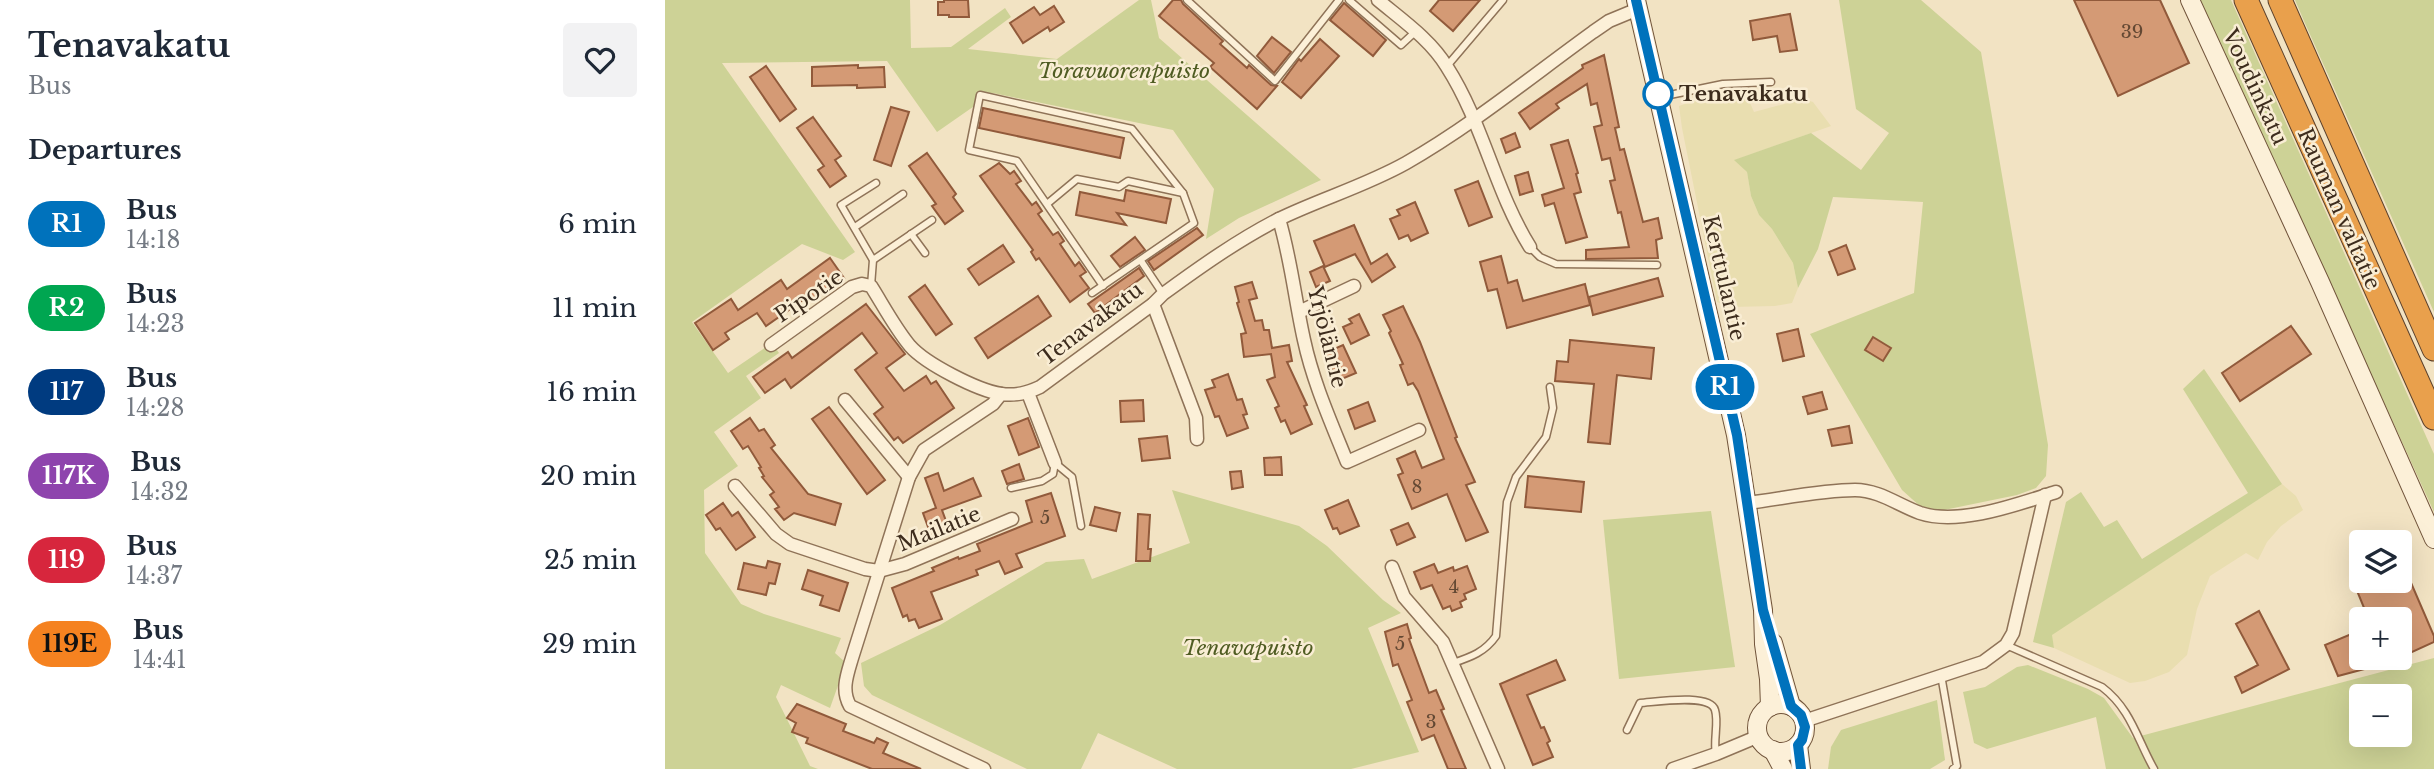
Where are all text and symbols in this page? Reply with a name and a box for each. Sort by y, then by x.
house number: 39 [2121,21,2143,43]
button: heart [563,23,637,97]
street label: Voudinkatu [2216,24,2293,149]
text: Tenavakatu [28,25,230,66]
park label: Toravuorenpuisto [1038,58,1210,84]
text: Bus [28,72,71,100]
marker: Tenavakatu [1643,79,1673,109]
place label: Tenavakatu [1679,81,1808,107]
street label: Rauman valtatie [2292,124,2386,294]
text: Departures [28,134,182,166]
text: Bus [126,194,177,226]
text: 6 min [558,208,637,240]
text: R1 [51,209,82,238]
street label: Kerttulantie [1697,213,1751,343]
text: 14:18 [126,226,180,254]
street label: Pipotie [770,264,848,328]
street label: Tenavakatu [1034,277,1148,371]
text: Bus [126,278,177,310]
street label: Yrjöläntie [1302,282,1352,391]
text: 11 min [552,292,637,324]
text: R2 [48,293,85,322]
text: 14:23 [126,310,185,338]
text: Bus [126,362,177,394]
line badge: R1 [1693,364,1757,410]
text: R1 [1710,372,1740,401]
text: 16 min [547,376,637,408]
text: 117 [50,377,83,406]
text: 14:28 [126,394,184,422]
text: Bus [130,446,181,478]
text: 20 min [540,460,637,492]
text: 117K [42,461,95,490]
house number: 8 [1412,476,1422,498]
text: 14:32 [130,478,189,506]
street label: Mailatie [894,501,984,557]
house number: 5 [1040,507,1050,529]
text: Bus [126,530,177,562]
map controls [2349,530,2412,747]
button: layers [2349,530,2412,593]
text: 25 min [544,544,637,576]
text: 119 [48,545,85,574]
text: 14:37 [126,562,182,590]
house number: 4 [1449,576,1459,598]
button: + [2349,607,2412,670]
text: Bus [132,614,184,646]
text: 29 min [542,628,637,660]
text: 119E [42,629,97,658]
house number: 5 [1395,633,1405,655]
park label: Tenavapuisto [1182,635,1314,661]
text: 14:41 [132,646,186,674]
button: − [2349,684,2412,747]
house number: 3 [1425,711,1437,733]

